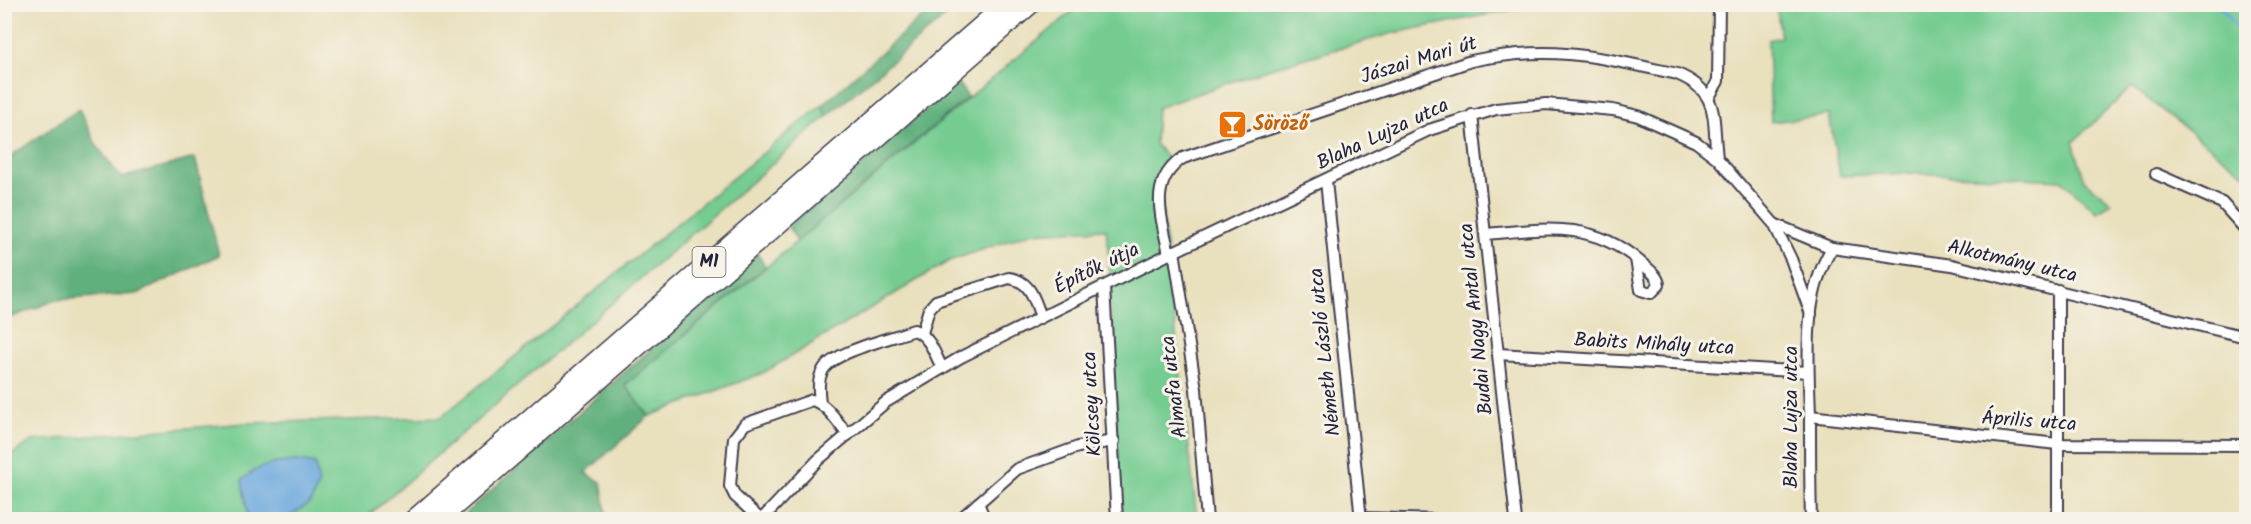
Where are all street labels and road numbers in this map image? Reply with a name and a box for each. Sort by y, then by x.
street label: Jászai Mari út [1357,28,1481,94]
street label: Blaha Lujza utca [1312,90,1454,180]
street label: Budai Nagy Antal utca [1451,221,1503,417]
street label: Alkotmány utca [1944,232,2080,292]
street label: Építők útja [1049,234,1145,304]
road number: M1 [692,247,726,277]
street label: Németh László utca [1301,266,1351,438]
street label: Babits Mihály utca [1573,325,1735,365]
street label: Almafa utca [1153,334,1197,440]
street label: Blaha Lujza utca [1776,346,1808,488]
street label: Kölcsey utca [1074,351,1112,457]
street label: Április utca [1981,403,2077,441]

